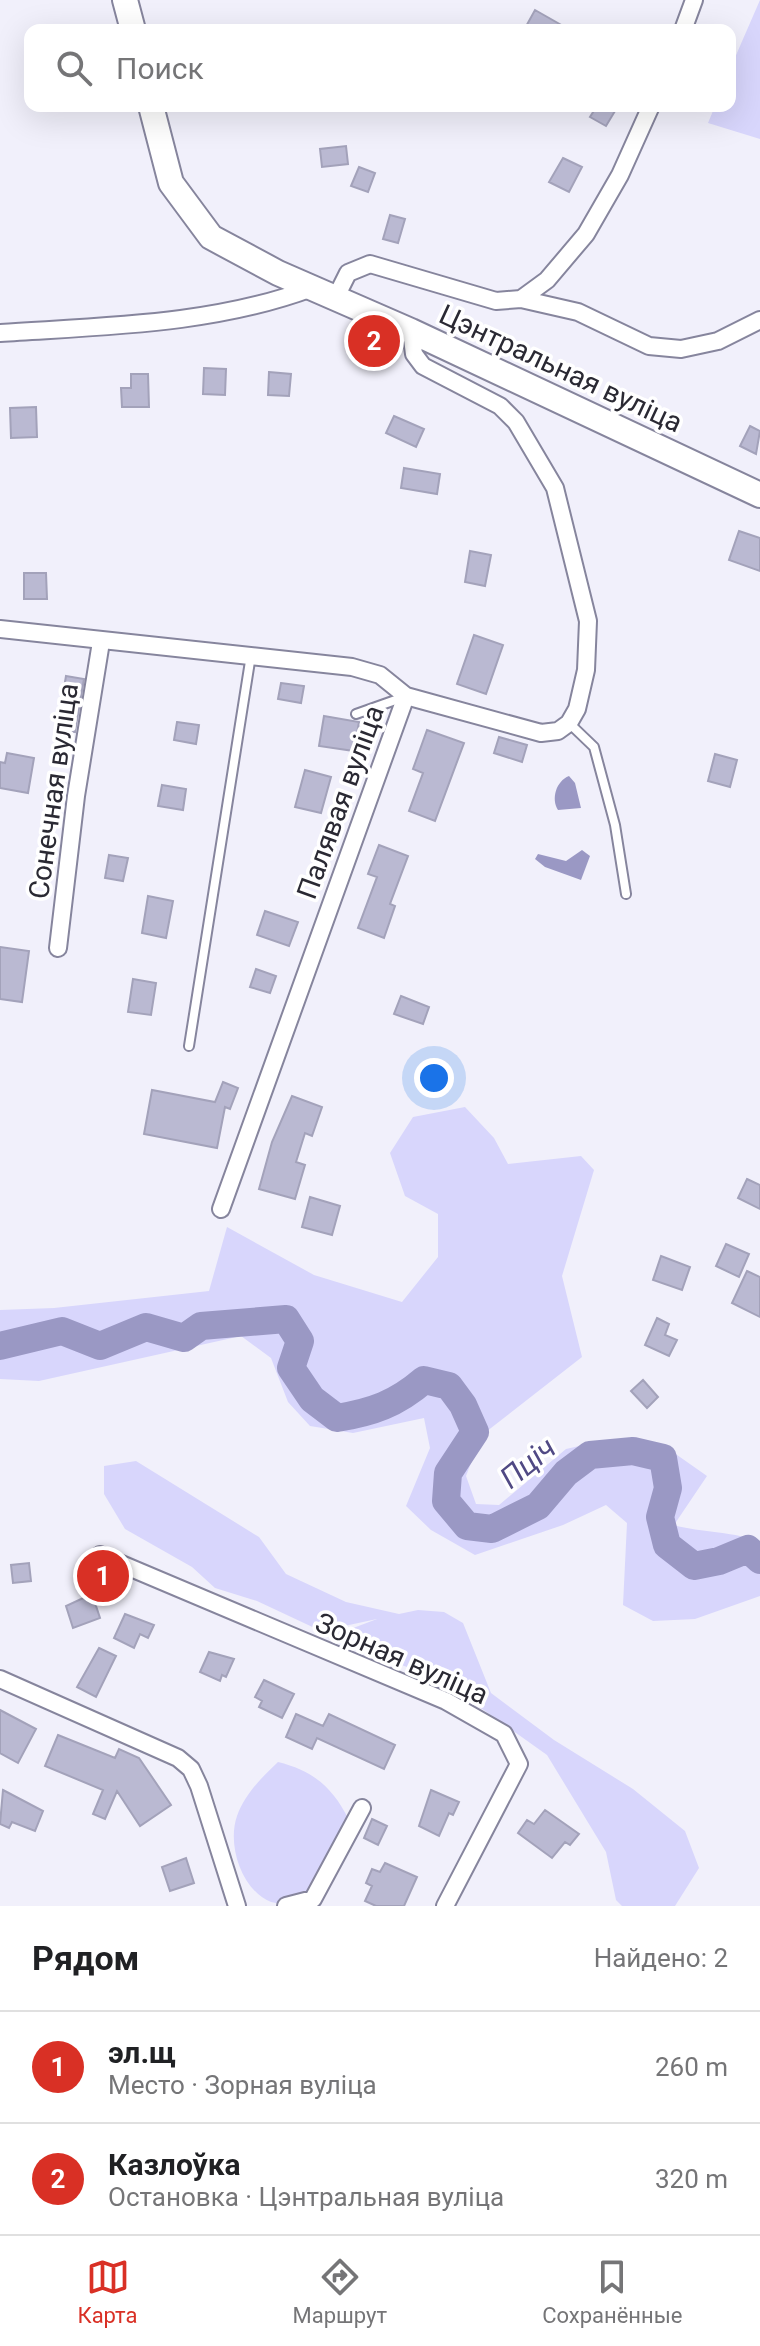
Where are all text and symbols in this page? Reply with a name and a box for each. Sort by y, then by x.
search box [24,24,736,112]
icon: search [52,46,96,90]
text: Поиск [116,51,204,86]
street label: Цэнтральная вуліца [434,298,688,439]
pin: 2 [348,311,400,371]
street label: Сонечная вуліца [22,681,85,901]
street label: Палявая вуліца [290,701,391,904]
your location [414,1058,454,1098]
water label: Пціч [493,1430,562,1495]
pin: 1 [77,1546,129,1606]
street label: Зорная вуліца [310,1606,493,1711]
text: Рядом [32,1938,139,1978]
text: Найдено: 2 [594,1943,728,1973]
text: эл.щ [108,2035,176,2070]
text: 1 [51,2052,65,2082]
text: 260 m [655,2052,728,2082]
text: Место · Зорная вуліца [108,2070,377,2100]
text: Казлоўка [108,2147,241,2182]
text: 2 [51,2164,65,2194]
text: 320 m [655,2164,728,2194]
text: Остановка · Цэнтральная вуліца [108,2182,504,2212]
tab: Карта [78,2255,138,2328]
tab: Маршрут [293,2255,387,2328]
tab: Сохранённые [542,2255,682,2328]

